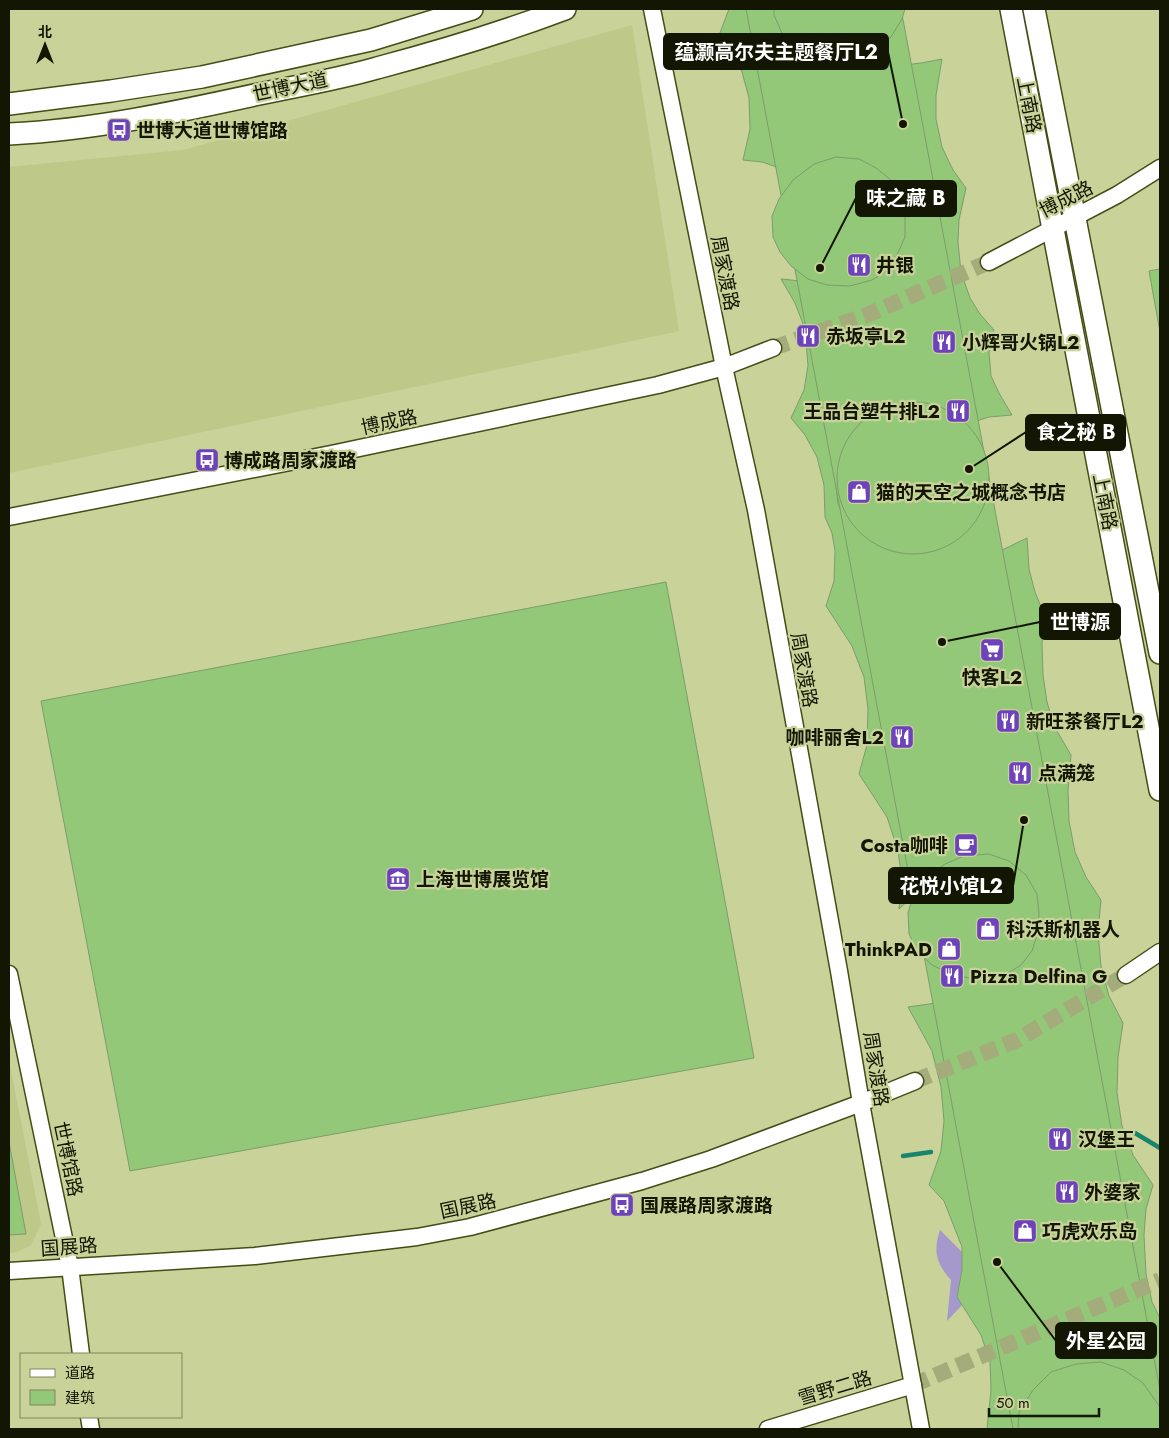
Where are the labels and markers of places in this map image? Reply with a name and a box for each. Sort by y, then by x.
callout: 蕴灏高尔夫主题餐厅L2 [664,34,888,69]
bus stop icon: 世博大道世博馆路 [106,117,132,143]
place label: 世博大道世博馆路 [136,117,288,144]
callout: 味之藏 B [856,181,956,216]
restaurant icon: 井银 [846,252,872,278]
place label: 井银 [876,252,914,279]
restaurant icon: 赤坂亭L2 [795,323,821,349]
place label: 赤坂亭L2 [826,323,906,350]
restaurant icon: 小辉哥火锅L2 [931,329,957,355]
place label: 小辉哥火锅L2 [962,329,1080,356]
place label: 王品台塑牛排L2 [804,398,940,425]
restaurant icon: 王品台塑牛排L2 [945,398,971,424]
callout: 食之秘 B [1026,415,1125,450]
bus stop icon: 博成路周家渡路 [194,447,220,473]
place label: 博成路周家渡路 [224,447,357,474]
shop icon: 猫的天空之城概念书店 [846,479,872,505]
place label: 猫的天空之城概念书店 [876,479,1066,506]
callout: 世博源 [1040,604,1120,639]
supermarket icon: 快客L2 [979,637,1005,663]
place label: 快客L2 [962,664,1022,691]
restaurant icon: 新旺茶餐厅L2 [995,708,1021,734]
place label: 新旺茶餐厅L2 [1026,708,1144,735]
place label: 咖啡丽舍L2 [786,724,884,751]
restaurant icon: 咖啡丽舍L2 [889,724,915,750]
restaurant icon: 点满笼 [1007,760,1033,786]
place label: 点满笼 [1038,760,1095,787]
place label: Costa咖啡 [861,832,948,859]
cafe icon: Costa咖啡 [953,832,979,858]
museum icon: 上海世博展览馆 [385,866,411,892]
place label: 上海世博展览馆 [416,866,549,893]
callout: 花悦小馆L2 [889,868,1013,903]
shop icon: 科沃斯机器人 [975,916,1001,942]
place label: 科沃斯机器人 [1006,916,1120,943]
place label: ThinkPAD [845,936,932,963]
shop icon: ThinkPAD [936,936,962,962]
restaurant icon: Pizza Delfina G [939,963,965,989]
place label: Pizza Delfina G [970,963,1108,990]
restaurant icon: 汉堡王 [1047,1126,1073,1152]
place label: 汉堡王 [1078,1126,1135,1153]
restaurant icon: 外婆家 [1054,1179,1080,1205]
place label: 外婆家 [1084,1179,1141,1206]
bus stop icon: 国展路周家渡路 [609,1192,635,1218]
place label: 国展路周家渡路 [640,1192,773,1219]
shop icon: 巧虎欢乐岛 [1012,1218,1038,1244]
place label: 巧虎欢乐岛 [1042,1218,1137,1245]
callout: 外星公园 [1056,1323,1156,1358]

